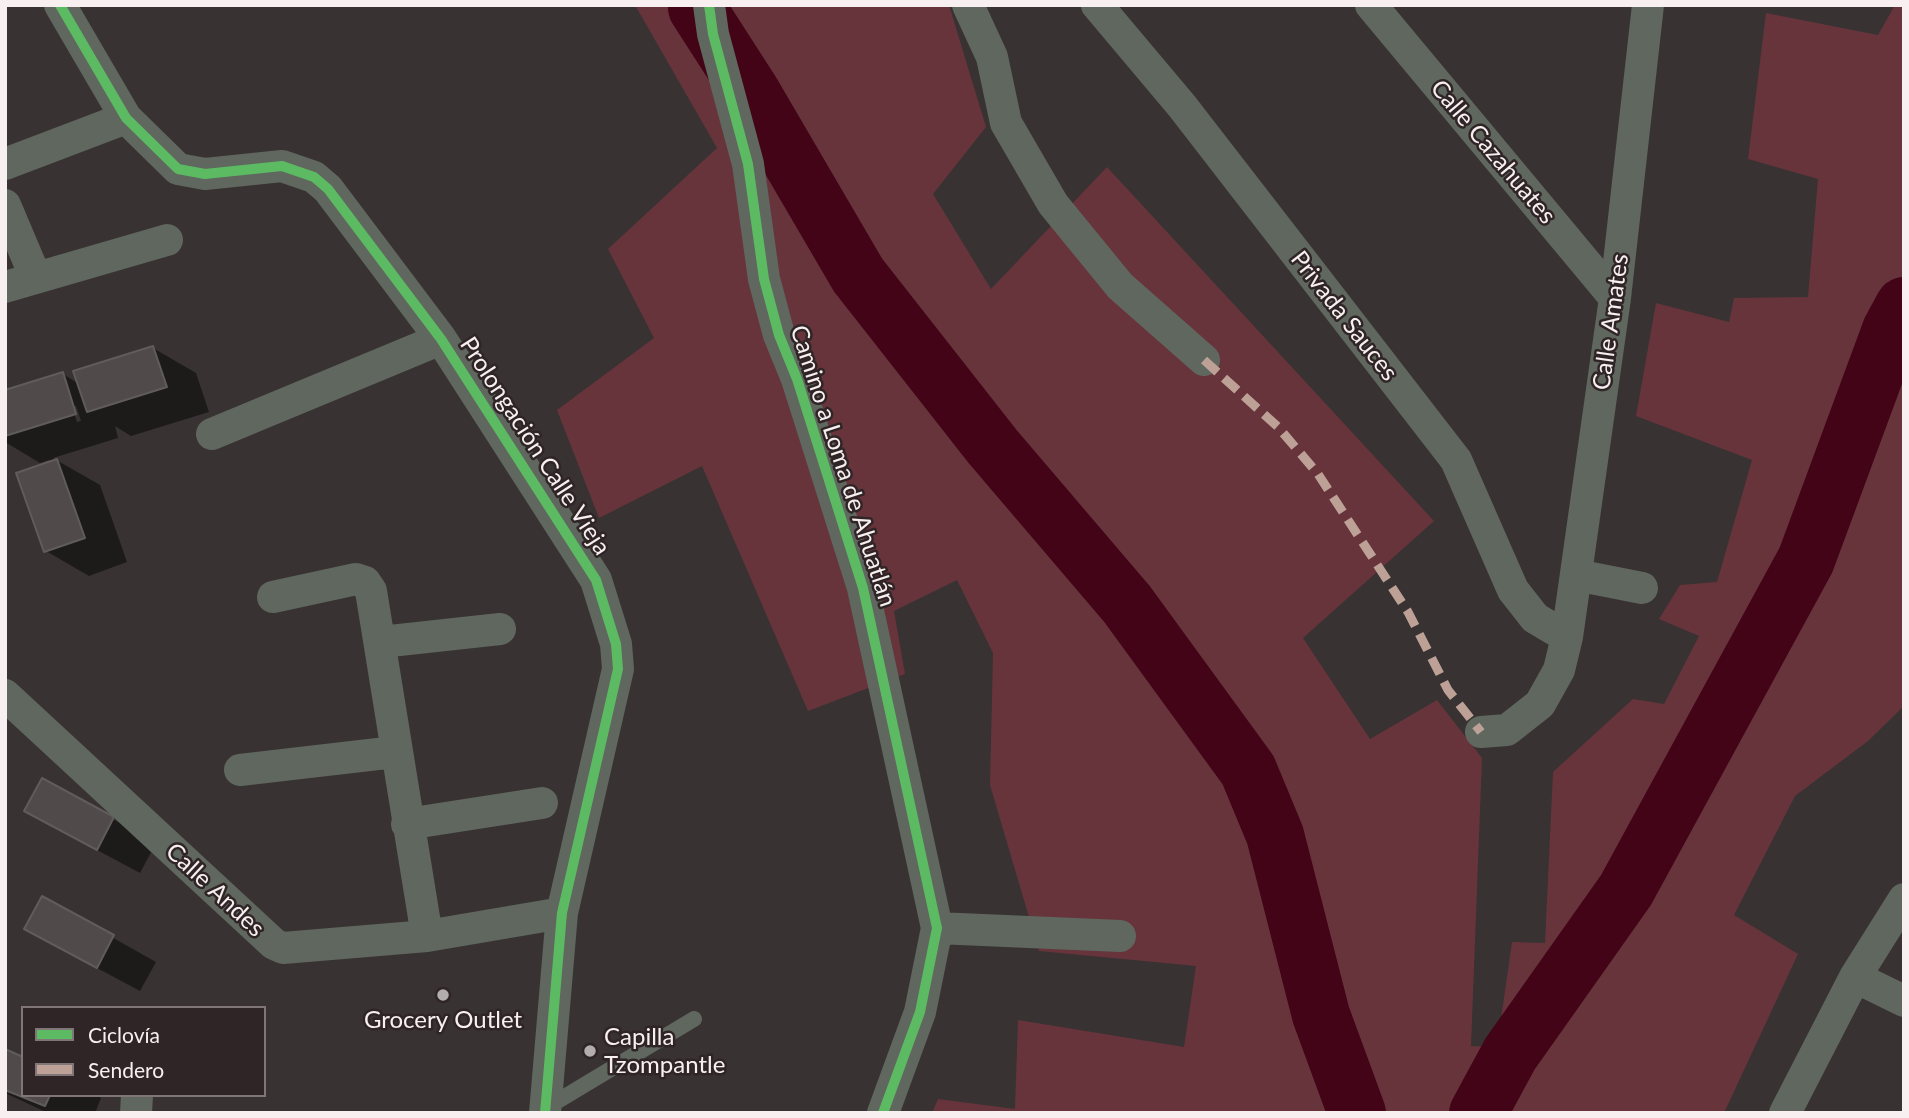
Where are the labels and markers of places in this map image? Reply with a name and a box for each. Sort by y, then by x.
marker: Grocery Outlet [435,987,451,1003]
place label: Grocery Outlet [364,1006,522,1034]
place label: Capilla Tzompantle [604,1023,725,1079]
marker: Capilla Tzompantle [582,1043,598,1059]

